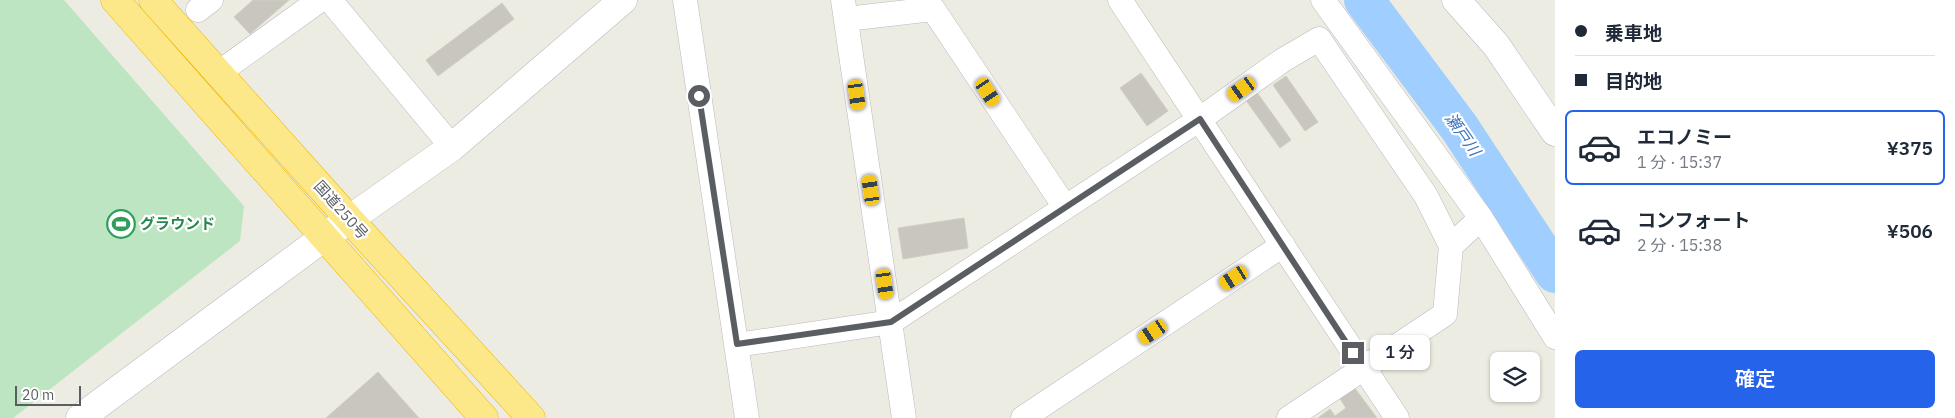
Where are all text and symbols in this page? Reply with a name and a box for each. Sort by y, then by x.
text: 乗車地 [1605,21,1662,45]
text: 目的地 [1605,69,1662,93]
car [1225,74,1258,104]
car [973,75,1002,109]
car [847,79,866,111]
route start [688,85,710,107]
water label: 瀬戸川 [1441,109,1486,161]
icon: car [1577,125,1622,170]
text: エコノミー [1637,125,1732,149]
text: ¥375 [1887,136,1933,160]
text: 1 分 · 15:37 [1637,152,1722,172]
car [861,174,880,206]
street label: 国道250号 [310,177,373,243]
icon: car [1577,208,1622,253]
text: コンフォート [1637,208,1750,232]
sports icon: グラウンド [106,209,136,239]
place label: グラウンド [140,214,215,233]
text: ¥506 [1887,219,1933,243]
text: 2 分 · 15:38 [1637,235,1722,255]
car [1217,264,1250,292]
car [875,268,894,300]
car [1136,317,1169,347]
callout: 1 分 [1370,336,1430,370]
route end [1342,342,1364,364]
text: 1 分 [1385,342,1415,362]
button: 確定 [1575,350,1935,408]
map controls [1490,352,1540,402]
button: layers [1490,352,1540,402]
scale bar [15,383,81,406]
text: 20 m [22,386,54,404]

